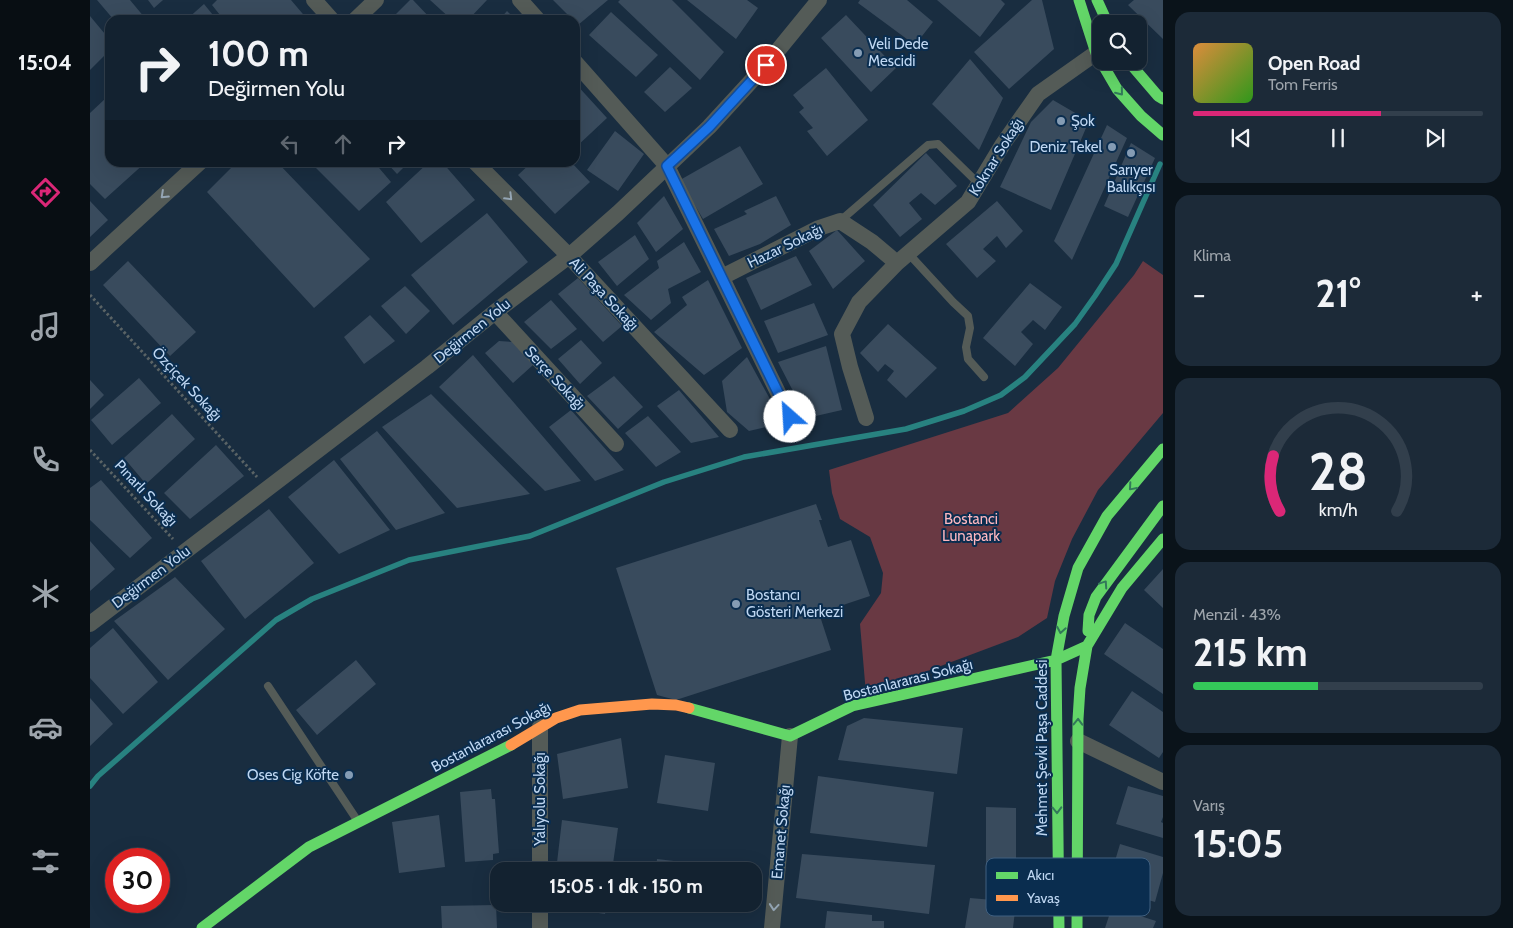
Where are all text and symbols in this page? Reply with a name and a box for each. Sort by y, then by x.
map controls [1092,15,1147,70]
button: search [1092,15,1147,70]
text: 100 m [208,32,309,75]
icon: right [125,35,190,100]
place label: Veli Dede Mescidi [868,35,929,70]
pin [745,44,787,86]
marker: Veli Dede Mescidi [852,47,864,59]
text: 15:04 [18,49,72,76]
icon: arrive [752,51,780,79]
text: Open Road [1268,52,1360,75]
text: Değirmen Yolu [208,75,345,102]
text: Tom Ferris [1268,75,1338,94]
one-way arrow [1115,86,1124,95]
place label: Şok [1071,112,1095,130]
street label: Koknar Sokağı [965,115,1027,199]
marker: Şok [1055,115,1067,127]
icon: previous [1227,124,1255,152]
icon: pause [1324,124,1352,152]
icon: next [1421,124,1449,152]
icon: left [276,130,304,158]
icon: ahead [329,130,357,158]
icon: right [382,130,410,158]
place label: Deniz Tekel [1029,138,1102,156]
marker: Deniz Tekel [1106,141,1118,153]
marker: Sarıyer Balıkçısı [1125,147,1137,159]
place label: Sarıyer Balıkçısı [1107,161,1155,196]
icon: directions [28,175,63,210]
one-way arrow [161,190,170,199]
one-way arrow [504,191,513,200]
street label: Hazar Sokağı [744,220,826,272]
text: Klima [1193,246,1231,265]
street label: Ali Paşa Sokağı [566,254,642,334]
text: 21° [1315,270,1361,317]
text: − [1193,277,1205,311]
text: + [1471,277,1483,311]
street label: Değirmen Yolu [430,295,514,367]
icon: music [28,309,63,344]
street label: Özçiçek Sokağı [148,343,226,425]
street label: Serçe Sokağı [521,343,589,413]
position arrow [763,390,815,442]
text: 28 [1309,440,1367,503]
icon: phone [28,442,63,477]
street label: Pınarlı Sokağı [111,456,181,530]
one-way arrow [1129,481,1138,490]
text: km/h [1318,499,1358,520]
park label: Bostanci Lunapark [942,510,1000,545]
street label: Değirmen Yolu [108,542,194,612]
icon: climate [28,576,63,611]
one-way arrow [1098,580,1108,589]
place label: Bostancı Gösteri Merkezi [746,586,843,621]
marker: Bostancı Gösteri Merkezi [730,598,742,610]
text: Menzil · 43% [1193,605,1281,624]
one-way arrow [1056,626,1067,635]
text: 215 km [1193,629,1308,676]
street label: Bostanlararası Sokağı [841,655,975,705]
street label: Mehmet Şevki Paşa Caddesi [1033,660,1051,836]
street label: Bostanlararası Sokağı [428,698,554,776]
icon: car [28,710,63,745]
one-way arrow [1073,718,1083,726]
street label: Yalıyolu Sokağı [531,752,549,847]
place label: Oses Cig Köfte [247,766,339,784]
marker: Oses Cig Köfte [343,769,355,781]
street label: Emanet Sokağı [768,784,794,880]
text: Varış [1193,796,1225,815]
one-way arrow [1052,806,1062,814]
text: 15:05 [1193,820,1283,867]
icon: filters [28,844,63,879]
speed limit sign: 30 [105,848,170,913]
legend [986,858,1150,916]
text: Akıcı [1027,866,1054,884]
text: 15:05 · 1 dk · 150 m [549,875,703,898]
text: Yavaş [1026,889,1060,907]
one-way arrow [769,903,780,911]

